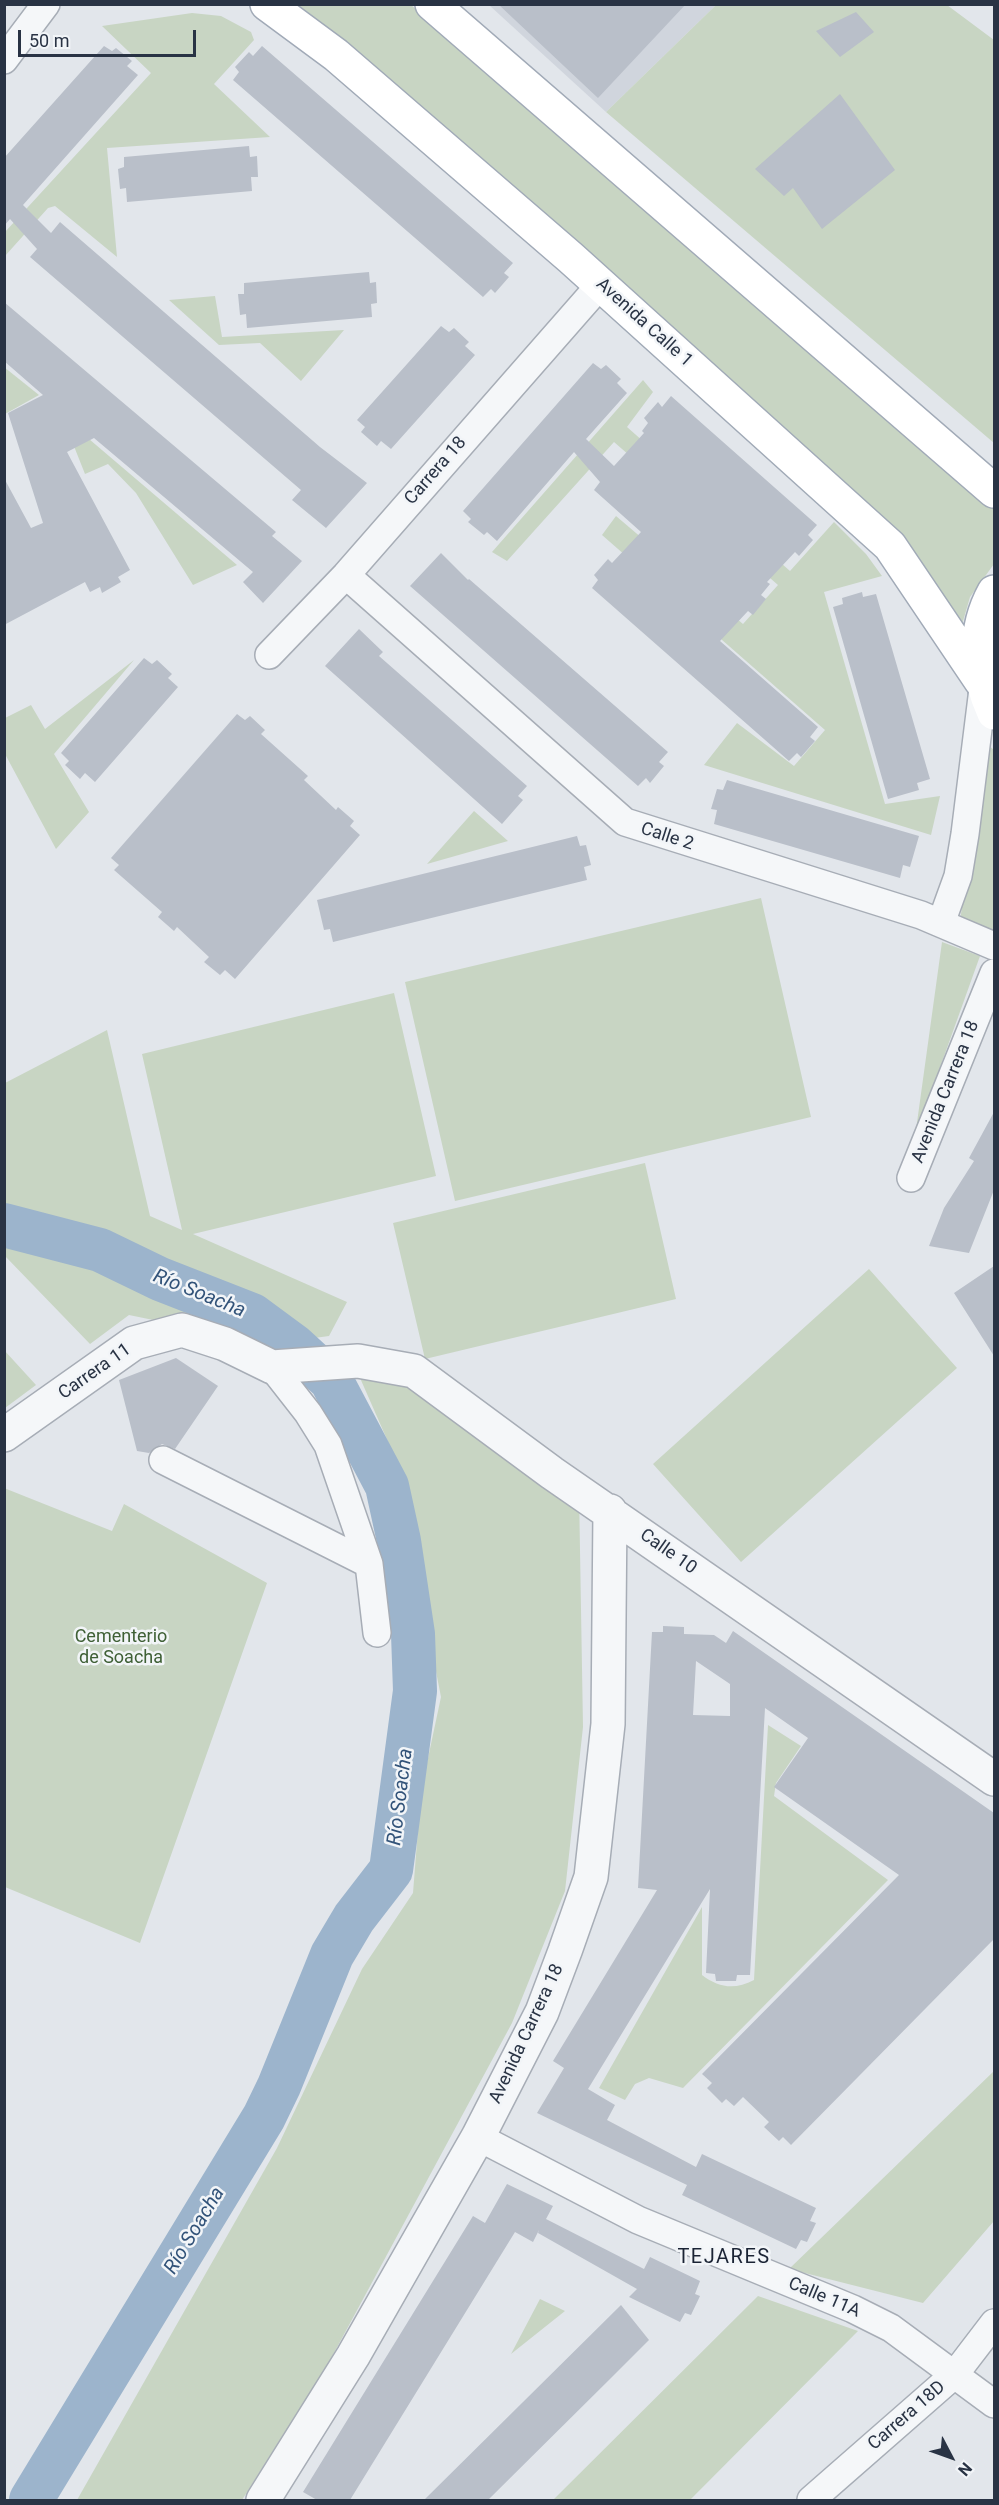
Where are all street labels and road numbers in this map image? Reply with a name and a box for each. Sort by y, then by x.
street label: Avenida Calle 1 [591,274,697,372]
street label: Carrera 18 [401,432,471,510]
street label: Calle 2 [638,818,696,856]
street label: Avenida Carrera 18 [908,1018,984,1166]
street label: Carrera 11 [55,1339,135,1405]
street label: Calle 10 [635,1525,701,1579]
street label: Avenida Carrera 18 [485,1961,569,2107]
street label: Calle 11A [785,2273,863,2323]
street label: Carrera 18D [864,2377,950,2455]

